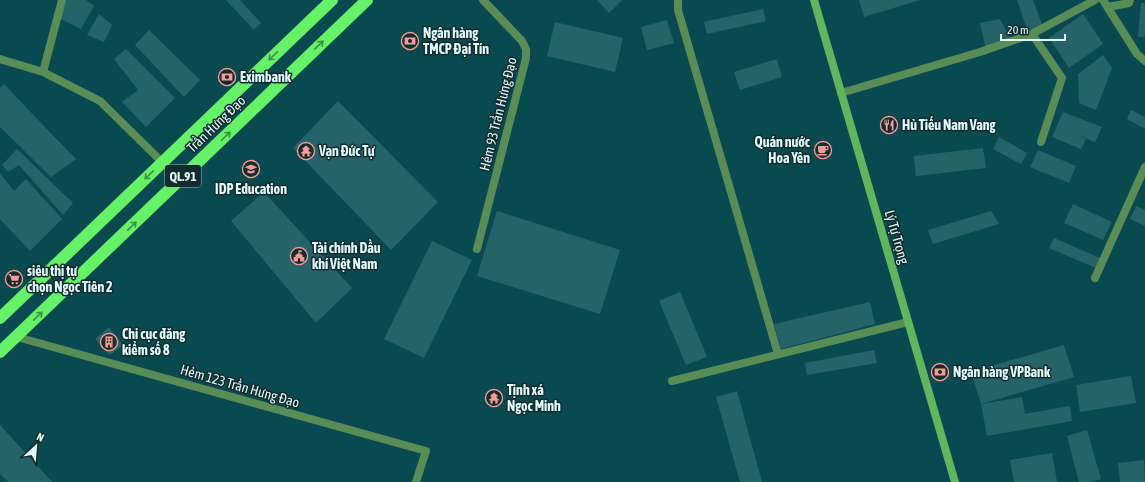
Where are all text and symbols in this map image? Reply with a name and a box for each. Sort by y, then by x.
scale bar [1001,16,1065,42]
text: 20 m [1007,23,1029,37]
place label: Ngân hàng TMCP Đại Tín [423,25,489,57]
bank icon: Ngân hàng TMCP Đại Tín [400,31,420,51]
one-way arrow [314,41,324,50]
one-way arrow [268,51,278,61]
street label: Hẻm 93 Trần Hưng Đạo [475,55,520,172]
bank icon: Eximbank [217,67,237,87]
place label: Eximbank [240,69,292,85]
street label: Trần Hưng Đạo [183,91,249,156]
restaurant icon: Hủ Tiếu Nam Vang [879,115,899,135]
place label: Hủ Tiếu Nam Vang [902,116,996,133]
one-way arrow [221,131,231,140]
place label: Quán nước Hoa Yên [755,134,811,166]
cafe icon: Quán nước Hoa Yên [813,140,833,160]
temple icon: Vạn Đức Tự [296,141,316,161]
place label: Vạn Đức Tự [318,143,376,159]
school or university icon: IDP Education [241,159,261,179]
road number: QL.91 [165,165,201,187]
one-way arrow [144,170,154,180]
place label: IDP Education [215,181,287,197]
street label: Lý Tự Trọng [882,208,912,266]
one-way arrow [127,221,137,231]
place label: Tài chính Dầu khí Việt Nam [312,239,381,272]
public building icon: Tài chính Dầu khí Việt Nam [289,246,309,266]
place label: siêu thị tự chọn Ngọc Tiên 2 [27,263,113,295]
supermarket icon: siêu thị tự chọn Ngọc Tiên 2 [4,269,24,289]
one-way arrow [33,311,43,321]
place label: Chi cục đăng kiểm số 8 [122,326,186,358]
building icon: Chi cục đăng kiểm số 8 [99,332,119,352]
street label: Hẻm 123 Trần Hưng Đạo [179,360,302,411]
bank icon: Ngân hàng VPBank [930,362,950,382]
place label: Ngân hàng VPBank [953,364,1051,380]
place label: Tịnh xá Ngọc Minh [507,382,561,414]
temple icon: Tịnh xá Ngọc Minh [484,388,504,408]
north arrow [16,426,56,466]
text: N [35,430,46,444]

